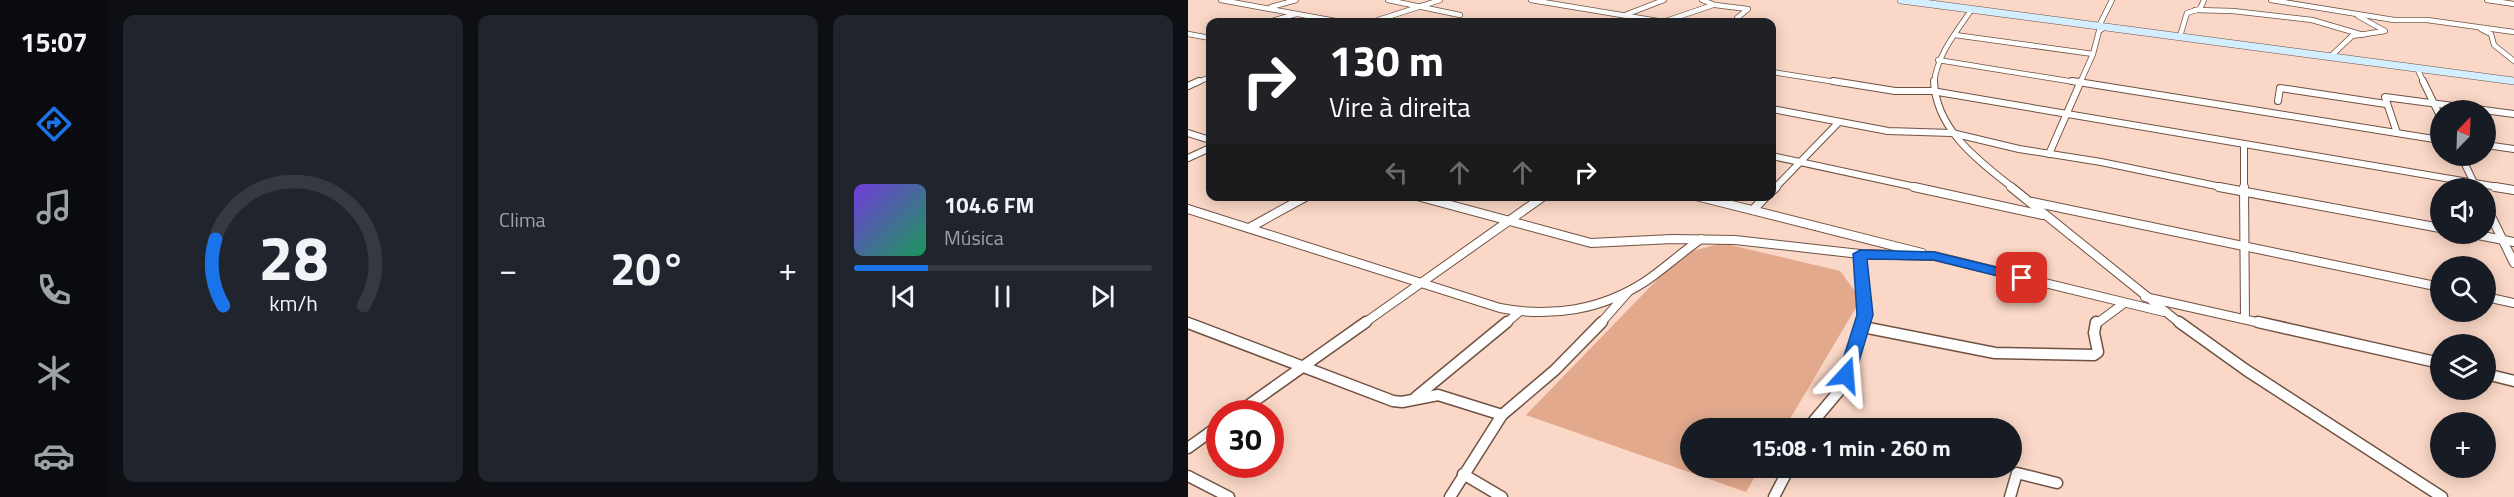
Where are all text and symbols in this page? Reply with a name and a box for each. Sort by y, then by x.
text: 15:07 [20,21,88,62]
text: 130 m [1329,28,1444,92]
icon: right [1230,42,1308,120]
text: Vire à direita [1329,86,1471,127]
north arrow [2430,100,2496,166]
map controls [2430,100,2496,478]
icon: directions [33,103,75,145]
icon: left [1380,156,1413,189]
icon: ahead [1443,156,1476,189]
icon: ahead [1506,156,1539,189]
icon: right [1569,156,1602,189]
button: sound [2430,178,2496,244]
icon: music [33,186,75,228]
text: 104.6 FM [944,188,1034,222]
text: Clima [499,204,546,235]
text: 28 [258,209,328,304]
text: Música [944,222,1004,253]
text: 20° [610,234,686,302]
text: − [499,244,517,294]
text: + [779,244,797,294]
pin [1996,252,2047,303]
button: search [2430,256,2496,322]
icon: arrive [2005,261,2038,294]
icon: phone [33,269,75,311]
icon: previous [887,280,920,313]
icon: pause [986,280,1019,313]
icon: next [1086,280,1119,313]
text: km/h [269,287,317,319]
button: layers [2430,334,2496,400]
position arrow [1814,343,1878,407]
icon: climate [33,352,75,394]
speed limit sign: 30 [1206,400,1284,478]
button: + [2430,412,2496,478]
text: 15:08 · 1 min · 260 m [1751,431,1951,465]
icon: car [33,435,75,477]

